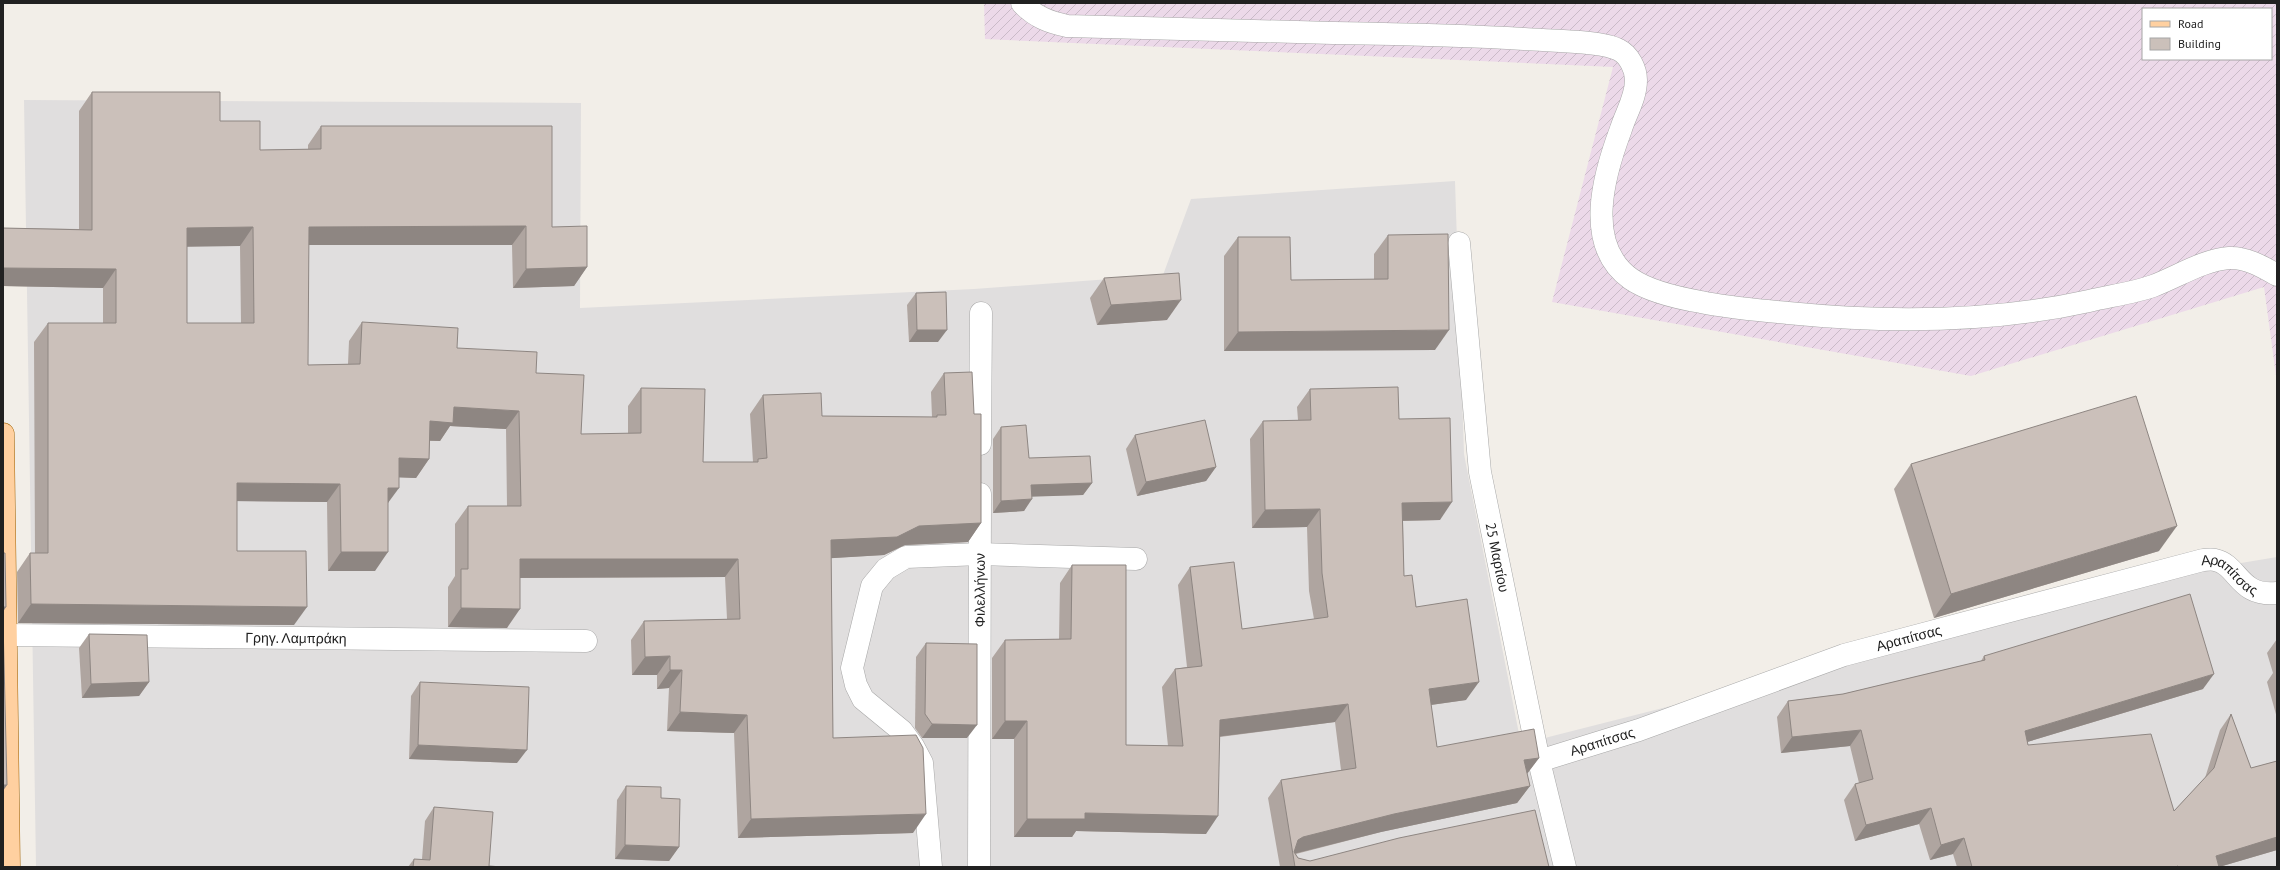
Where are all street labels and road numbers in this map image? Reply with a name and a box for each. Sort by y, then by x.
street label: 25 Μαρτίου [1482,521,1513,594]
street label: Αραπίτσας [2200,550,2261,600]
street label: Φιλελλήνων [971,553,989,627]
street label: Αραπίτσας [1874,621,1944,655]
street label: Γρηγ. Λαμπράκη [245,628,347,648]
street label: Αραπίτσας [1568,723,1637,760]

